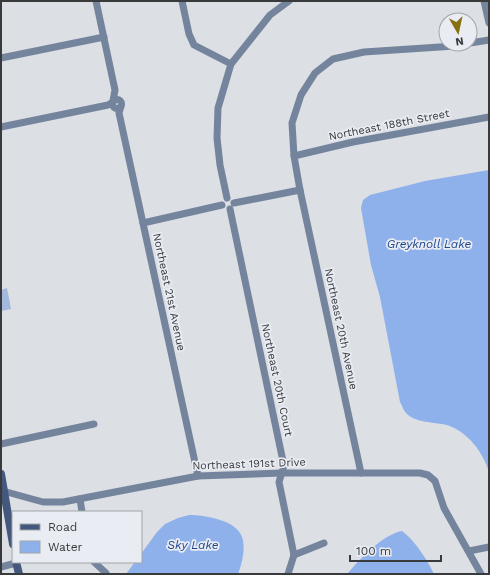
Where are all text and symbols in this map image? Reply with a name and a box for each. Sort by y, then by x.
north arrow [438,12,478,52]
text: N [454,34,465,48]
street label: Northeast 188th Street [327,107,451,143]
street label: Northeast 21st Avenue [150,232,188,352]
water label: Greyknoll Lake [387,237,471,251]
street label: Northeast 20th Avenue [322,267,360,391]
street label: Northeast 20th Court [259,322,295,438]
street label: Northeast 191st Drive [192,456,306,472]
legend [12,511,142,563]
text: Road [48,520,77,534]
scale bar [350,537,441,563]
water label: Sky Lake [167,538,219,552]
text: Water [48,540,83,554]
text: 100 m [356,544,391,558]

